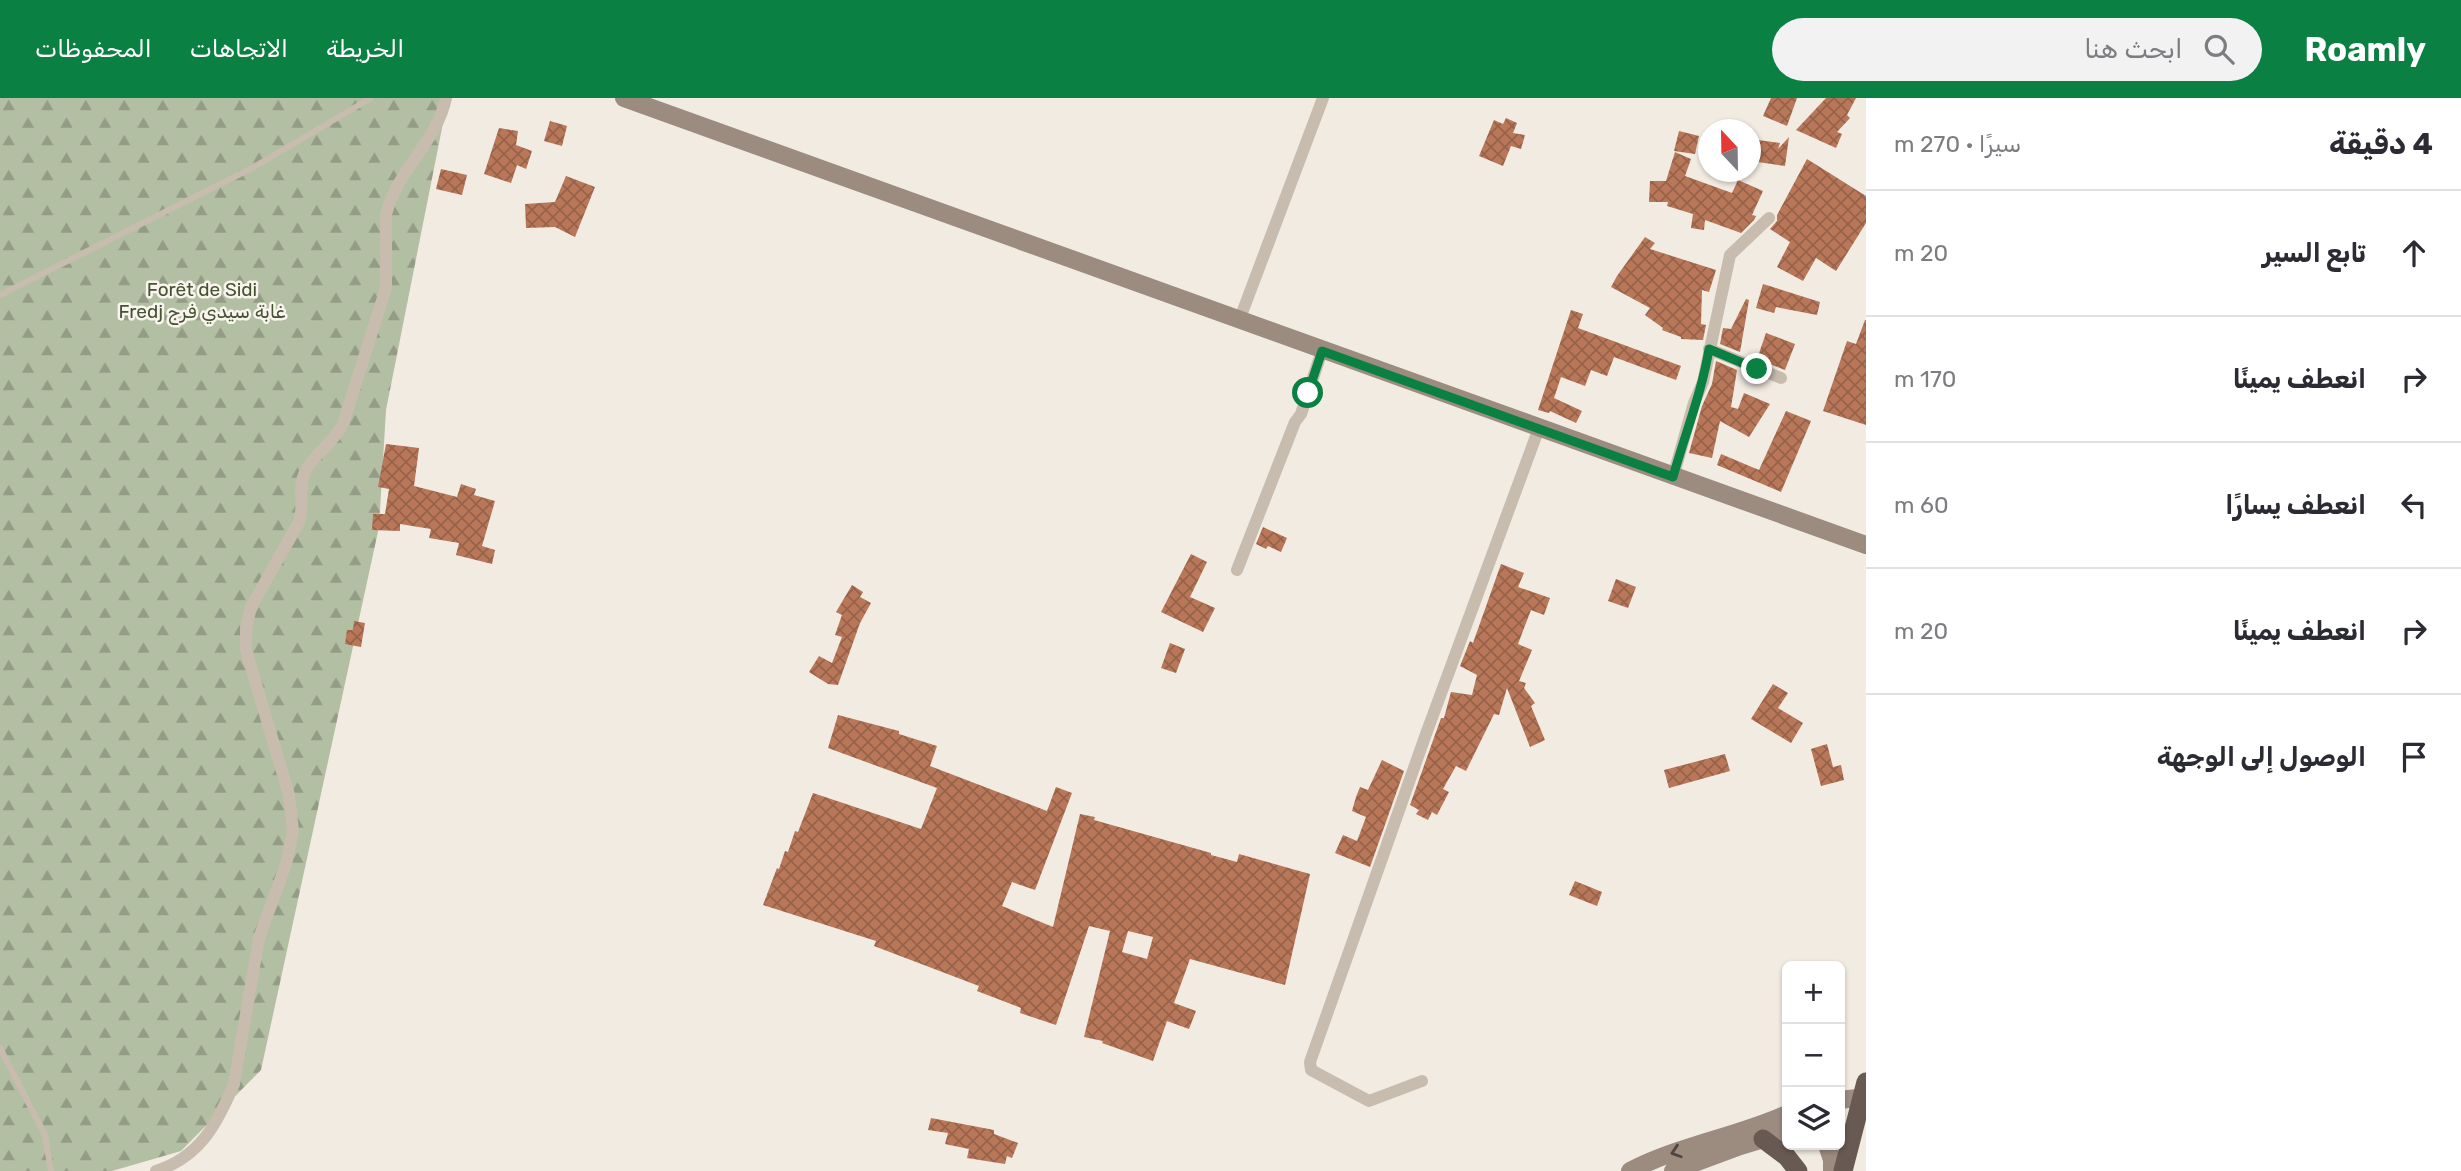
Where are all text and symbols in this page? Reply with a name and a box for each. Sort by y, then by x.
search box [1772,18,2262,81]
icon: search [2200,30,2238,68]
text: Roamly [2304,30,2426,69]
text: ابحث هنا [2084,34,2182,65]
text: المحفوظات [35,35,152,63]
text: الاتجاهات [190,35,288,63]
text: الخريطة [326,35,404,63]
north arrow [1698,119,1761,182]
text: 4 دقيقة [2329,126,2433,162]
text: سيرًا · 270 m [1894,130,2021,158]
icon: ahead [2395,234,2433,272]
text: تابع السير [2262,238,2366,269]
text: 20 m [1894,239,1948,267]
park label: Forêt de Sidi Fredj غابة سيدي فرج [118,278,286,325]
route end [1741,353,1772,384]
icon: right [2395,360,2433,398]
text: انعطف يمينًا [2233,364,2366,395]
text: 170 m [1894,365,1956,393]
route start [1292,377,1323,408]
icon: left [2395,486,2433,524]
text: انعطف يسارًا [2225,490,2366,521]
text: 60 m [1894,491,1949,519]
icon: right [2395,612,2433,650]
text: انعطف يمينًا [2233,616,2366,647]
text: 20 m [1894,617,1948,645]
icon: arrive [2395,738,2433,776]
text: الوصول إلى الوجهة [2157,742,2366,773]
map controls [1782,961,1845,1150]
button: + [1782,961,1845,1024]
button: − [1782,1024,1845,1087]
button: layers [1782,1087,1845,1150]
one-way arrow [1671,1143,1683,1158]

